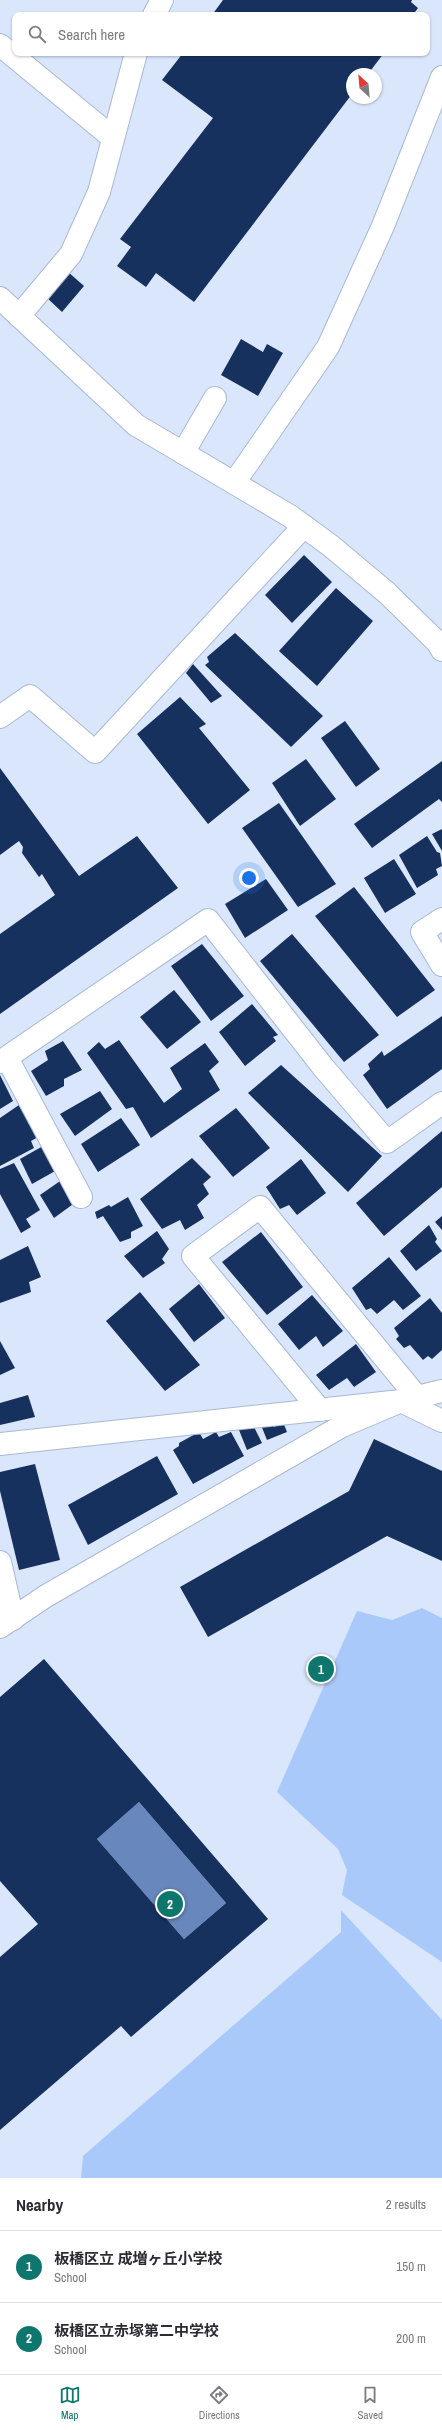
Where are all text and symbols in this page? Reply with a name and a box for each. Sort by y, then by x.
search box [12,12,430,56]
icon: search [26,23,48,45]
text: Search here [58,24,125,45]
north arrow [346,68,382,104]
your location [239,868,259,888]
pin: 1 [308,1654,334,1684]
pin: 2 [157,1889,183,1919]
text: Nearby [16,2193,63,2216]
text: 2 results [386,2196,426,2213]
text: 板橋区立 成増ヶ丘小学校 [54,2248,222,2269]
text: 1 [26,2258,32,2275]
text: 150 m [396,2258,426,2275]
text: School [54,2269,87,2286]
text: 板橋区立赤塚第二中学校 [54,2320,219,2341]
text: 2 [26,2330,32,2347]
text: 200 m [396,2330,426,2347]
text: School [54,2341,87,2358]
tab: Map [59,2384,81,2422]
tab: Directions [199,2384,240,2422]
tab: Saved [358,2384,383,2422]

